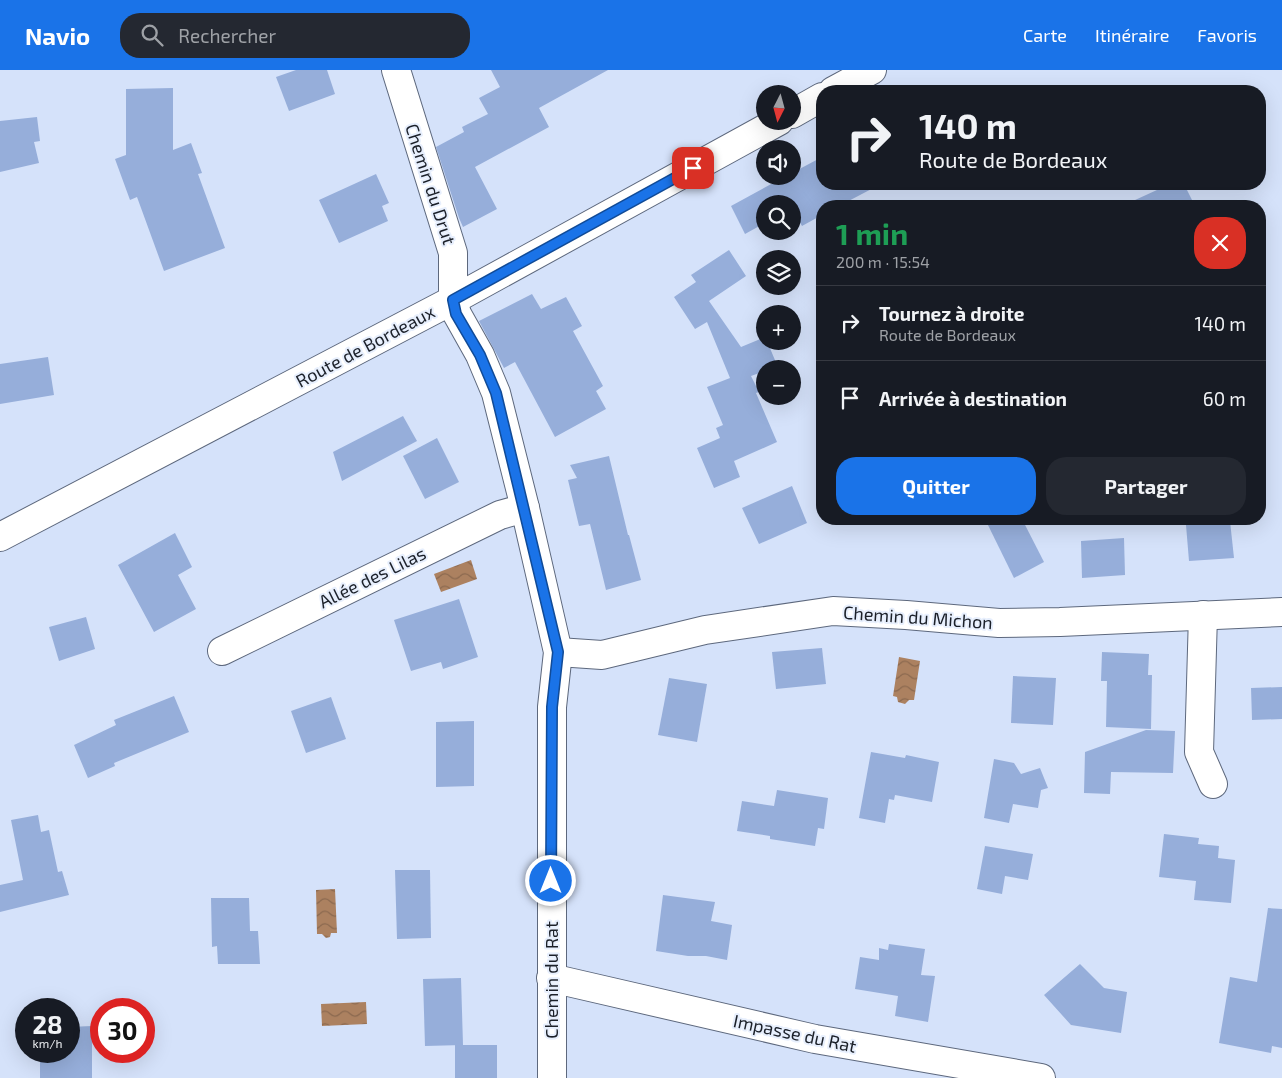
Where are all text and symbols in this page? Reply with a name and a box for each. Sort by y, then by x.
search box [120,13,470,58]
text: Navio [25,21,90,50]
icon: search [138,21,166,49]
text: Rechercher [178,24,276,47]
text: Carte [1023,24,1067,46]
text: Itinéraire [1095,24,1169,46]
text: Favoris [1197,24,1257,46]
north arrow [756,85,801,130]
map controls [756,85,801,405]
text: 140 m [919,104,1017,146]
icon: right [836,105,901,170]
street label: Chemin du Drut [401,121,461,247]
button: sound [756,140,801,185]
text: Route de Bordeaux [919,146,1107,172]
pin [672,147,714,189]
icon: arrive [679,154,707,182]
button: search [756,195,801,240]
text: 1 min [836,215,908,251]
button: close [1194,217,1246,269]
button: layers [756,250,801,295]
text: 200 m · 15:54 [836,252,930,271]
street label: Route de Bordeaux [292,300,439,392]
text: Tournez à droite [879,302,1025,325]
button: + [756,305,801,350]
icon: right [836,309,864,337]
text: 140 m [1194,312,1246,335]
text: Route de Bordeaux [879,325,1016,344]
button: − [756,360,801,405]
icon: arrive [836,384,864,412]
text: Arrivée à destination [879,387,1067,410]
text: 60 m [1203,387,1246,410]
button: Quitter [836,457,1036,515]
button: Partager [1046,457,1246,515]
street label: Allée des Lilas [315,542,429,612]
street label: Chemin du Michon [842,601,994,633]
position arrow [524,854,576,906]
street label: Chemin du Rat [540,921,562,1039]
speed limit sign: 30 [90,998,155,1063]
text: 28 [32,1009,63,1039]
street label: Impasse du Rat [731,1009,859,1057]
text: km/h [33,1036,62,1050]

